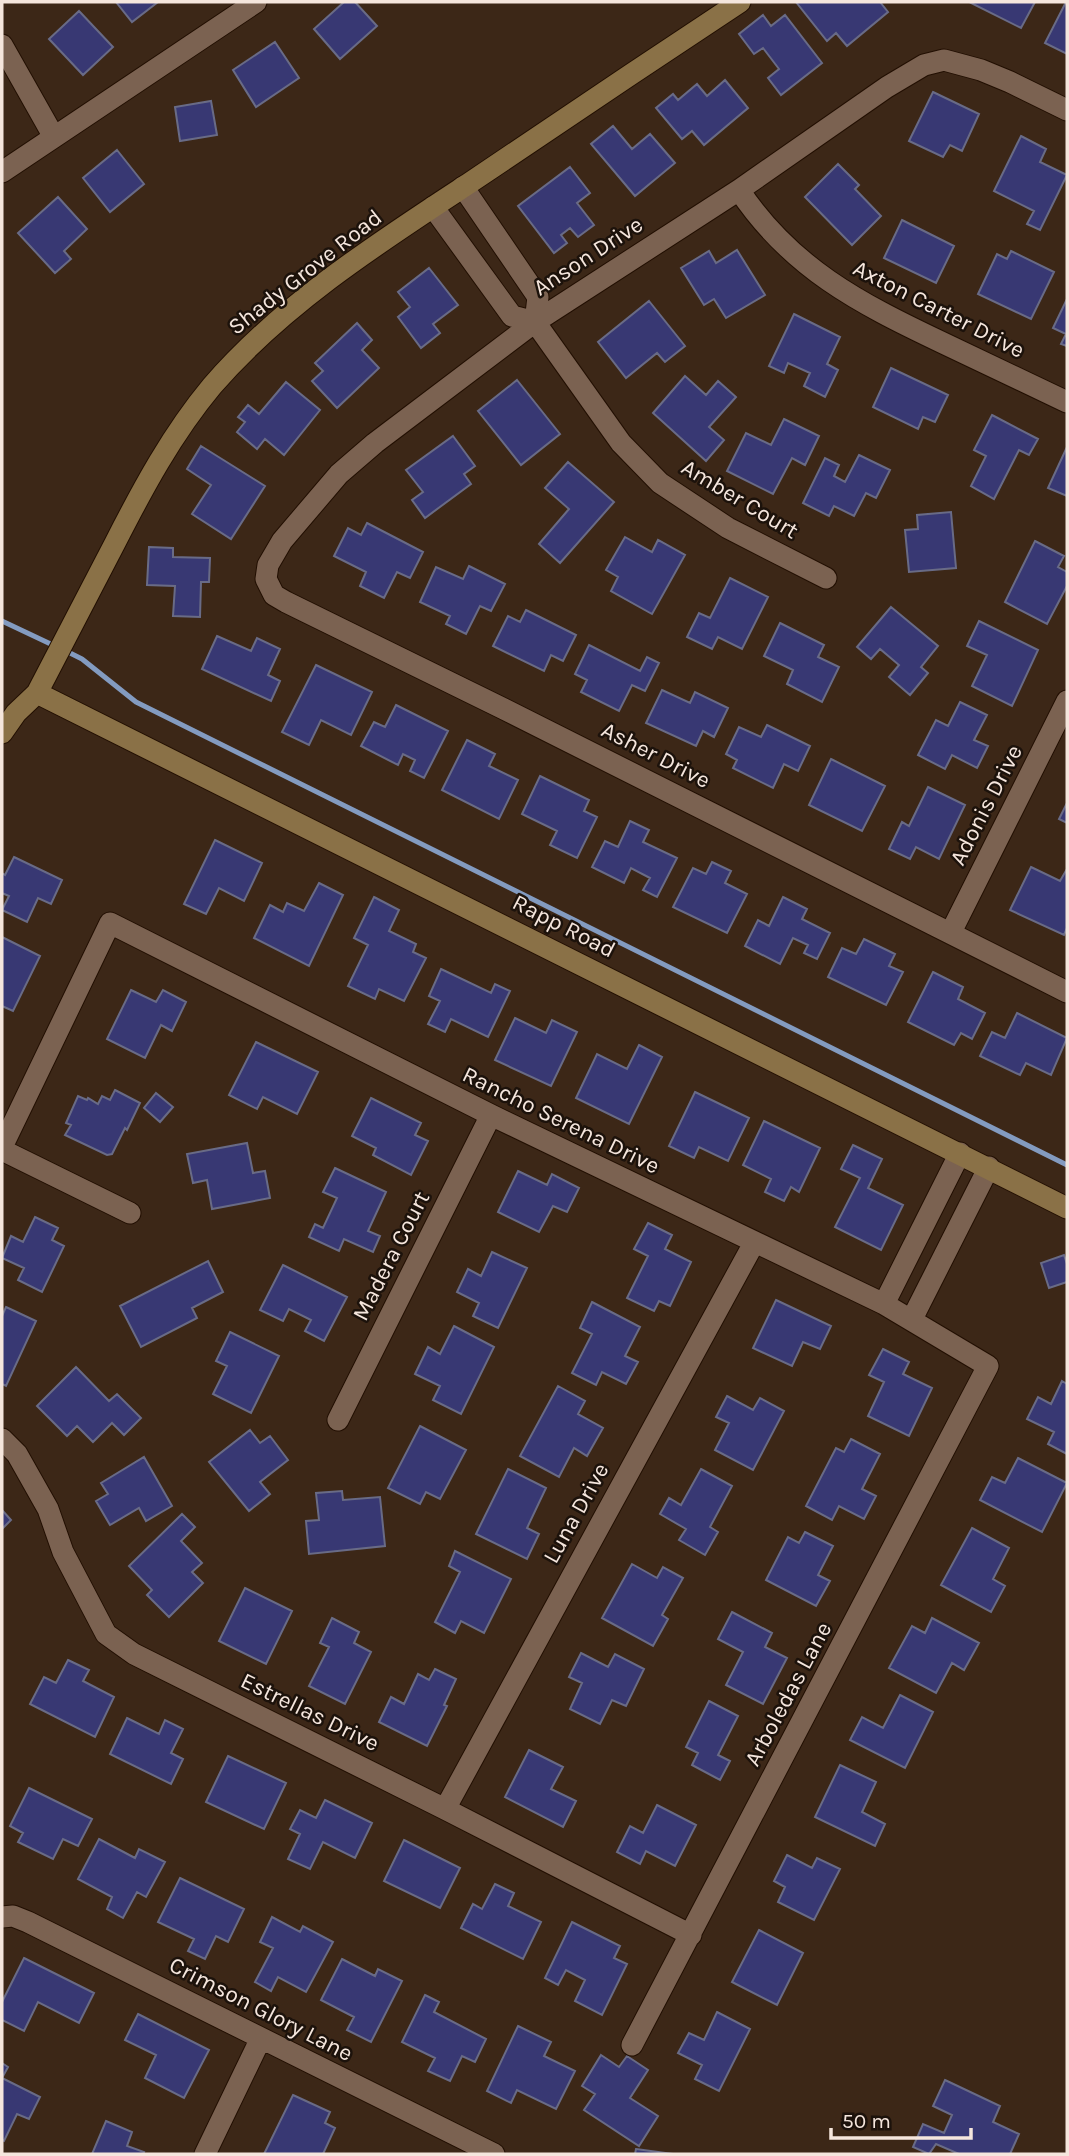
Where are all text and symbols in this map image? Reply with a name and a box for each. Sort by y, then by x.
street label: Shady Grove Road [223,204,387,340]
street label: Anson Drive [528,211,648,301]
street label: Axton Carter Drive [849,254,1029,364]
street label: Amber Court [677,454,804,545]
street label: Asher Drive [597,716,715,794]
street label: Adonis Drive [944,740,1028,870]
street label: Rapp Road [508,889,620,963]
street label: Rancho Serena Drive [458,1061,664,1179]
street label: Madera Court [347,1186,435,1325]
street label: Luna Drive [537,1458,615,1568]
street label: Arboledas Lane [739,1618,837,1770]
street label: Estrellas Drive [236,1667,384,1757]
street label: Crimson Glory Lane [165,1951,357,2067]
scale bar [831,2096,971,2140]
text: 50 m [842,2109,891,2133]

